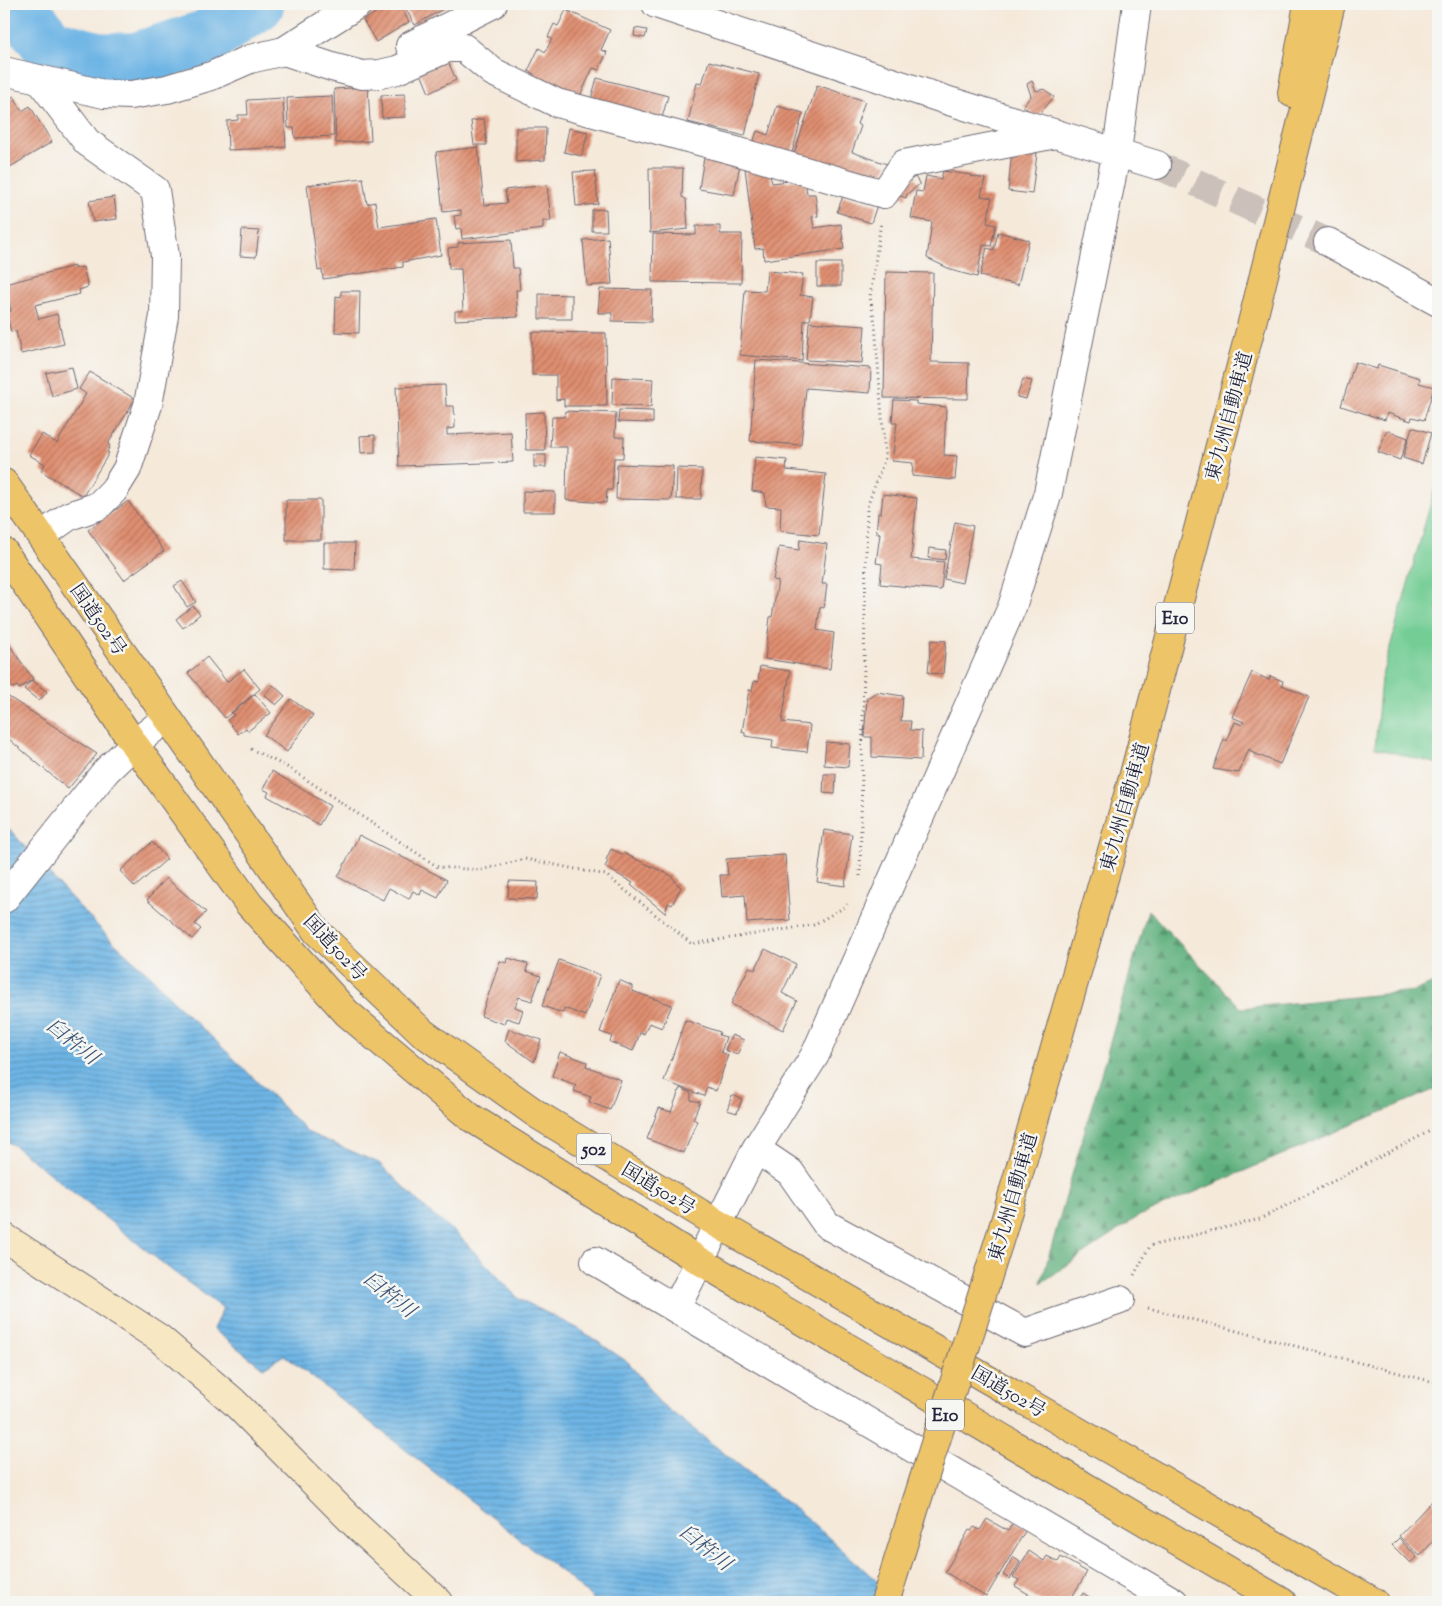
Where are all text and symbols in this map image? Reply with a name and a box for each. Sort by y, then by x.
street label: 東九州自動車道 [1200,349,1261,484]
street label: 国道502号 [62,579,132,662]
road number: E10 [1156,602,1194,634]
street label: 東九州自動車道 [1095,740,1158,875]
street label: 国道502号 [296,909,372,988]
water label: 臼杵川 [39,1013,105,1074]
street label: 東九州自動車道 [983,1130,1046,1265]
road number: 502 [576,1134,612,1164]
street label: 国道502号 [616,1157,700,1223]
water label: 臼杵川 [356,1266,422,1327]
street label: 国道502号 [965,1361,1050,1425]
road number: E10 [926,1400,964,1430]
water label: 臼杵川 [672,1519,738,1580]

